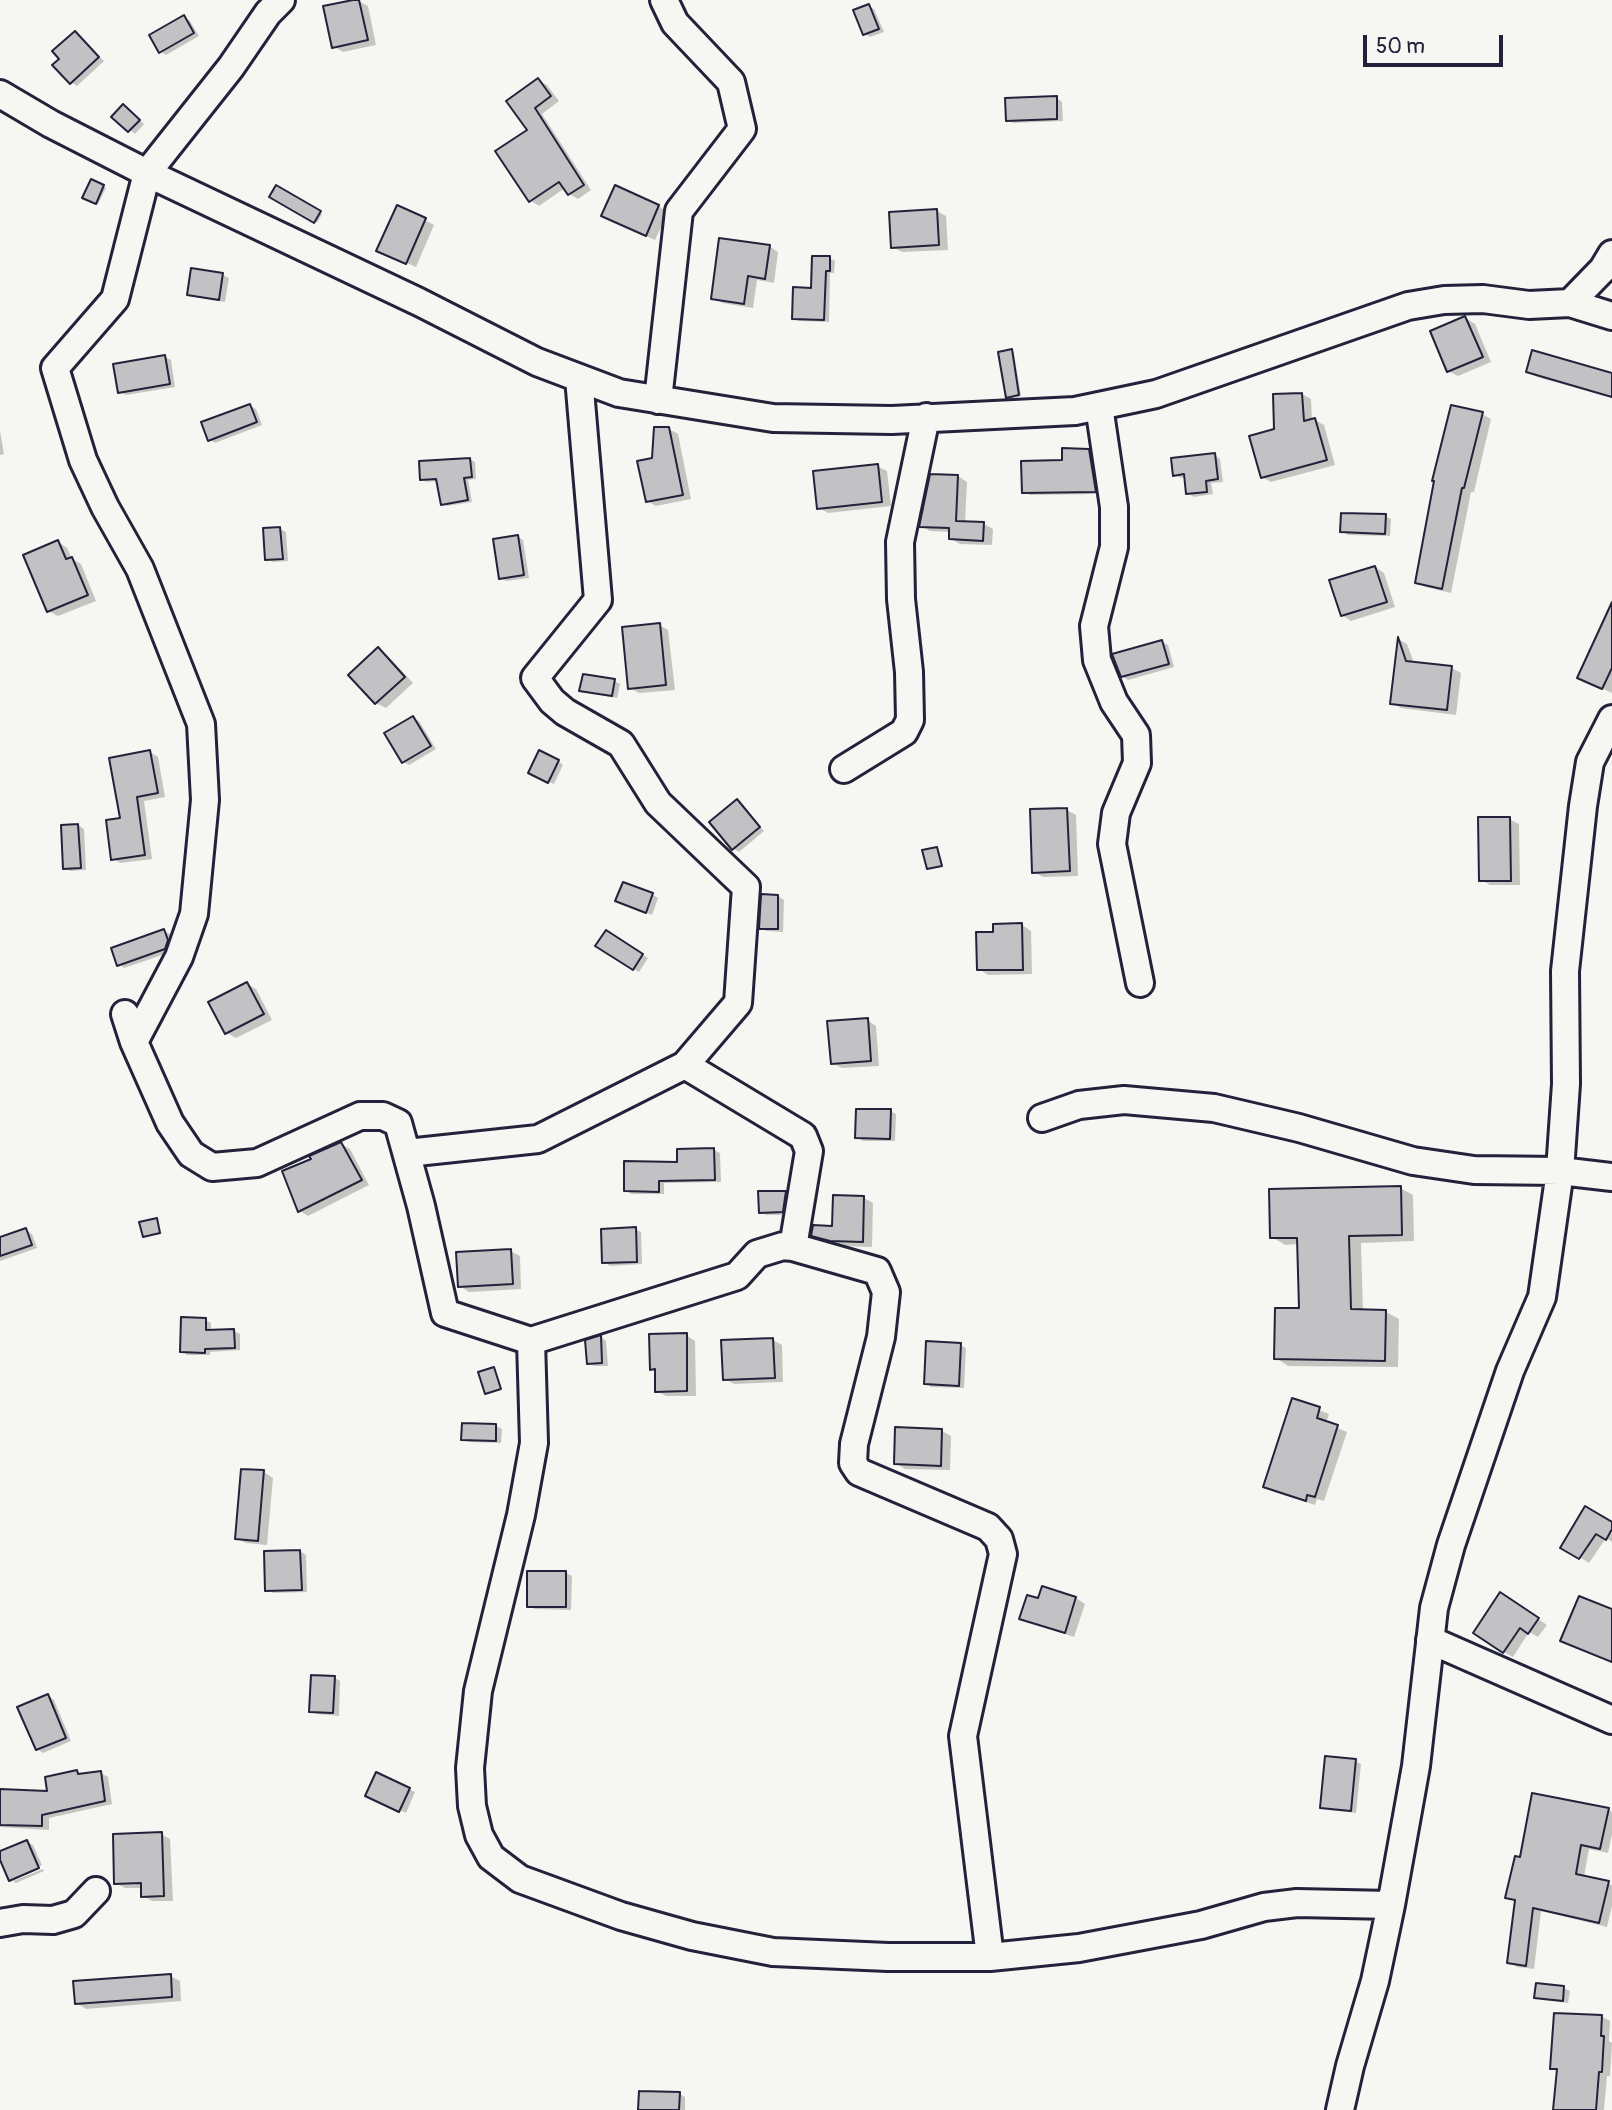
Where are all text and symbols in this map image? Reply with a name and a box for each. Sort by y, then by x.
scale bar [1367,21,1507,65]
text: 50 m [1376,33,1425,60]

